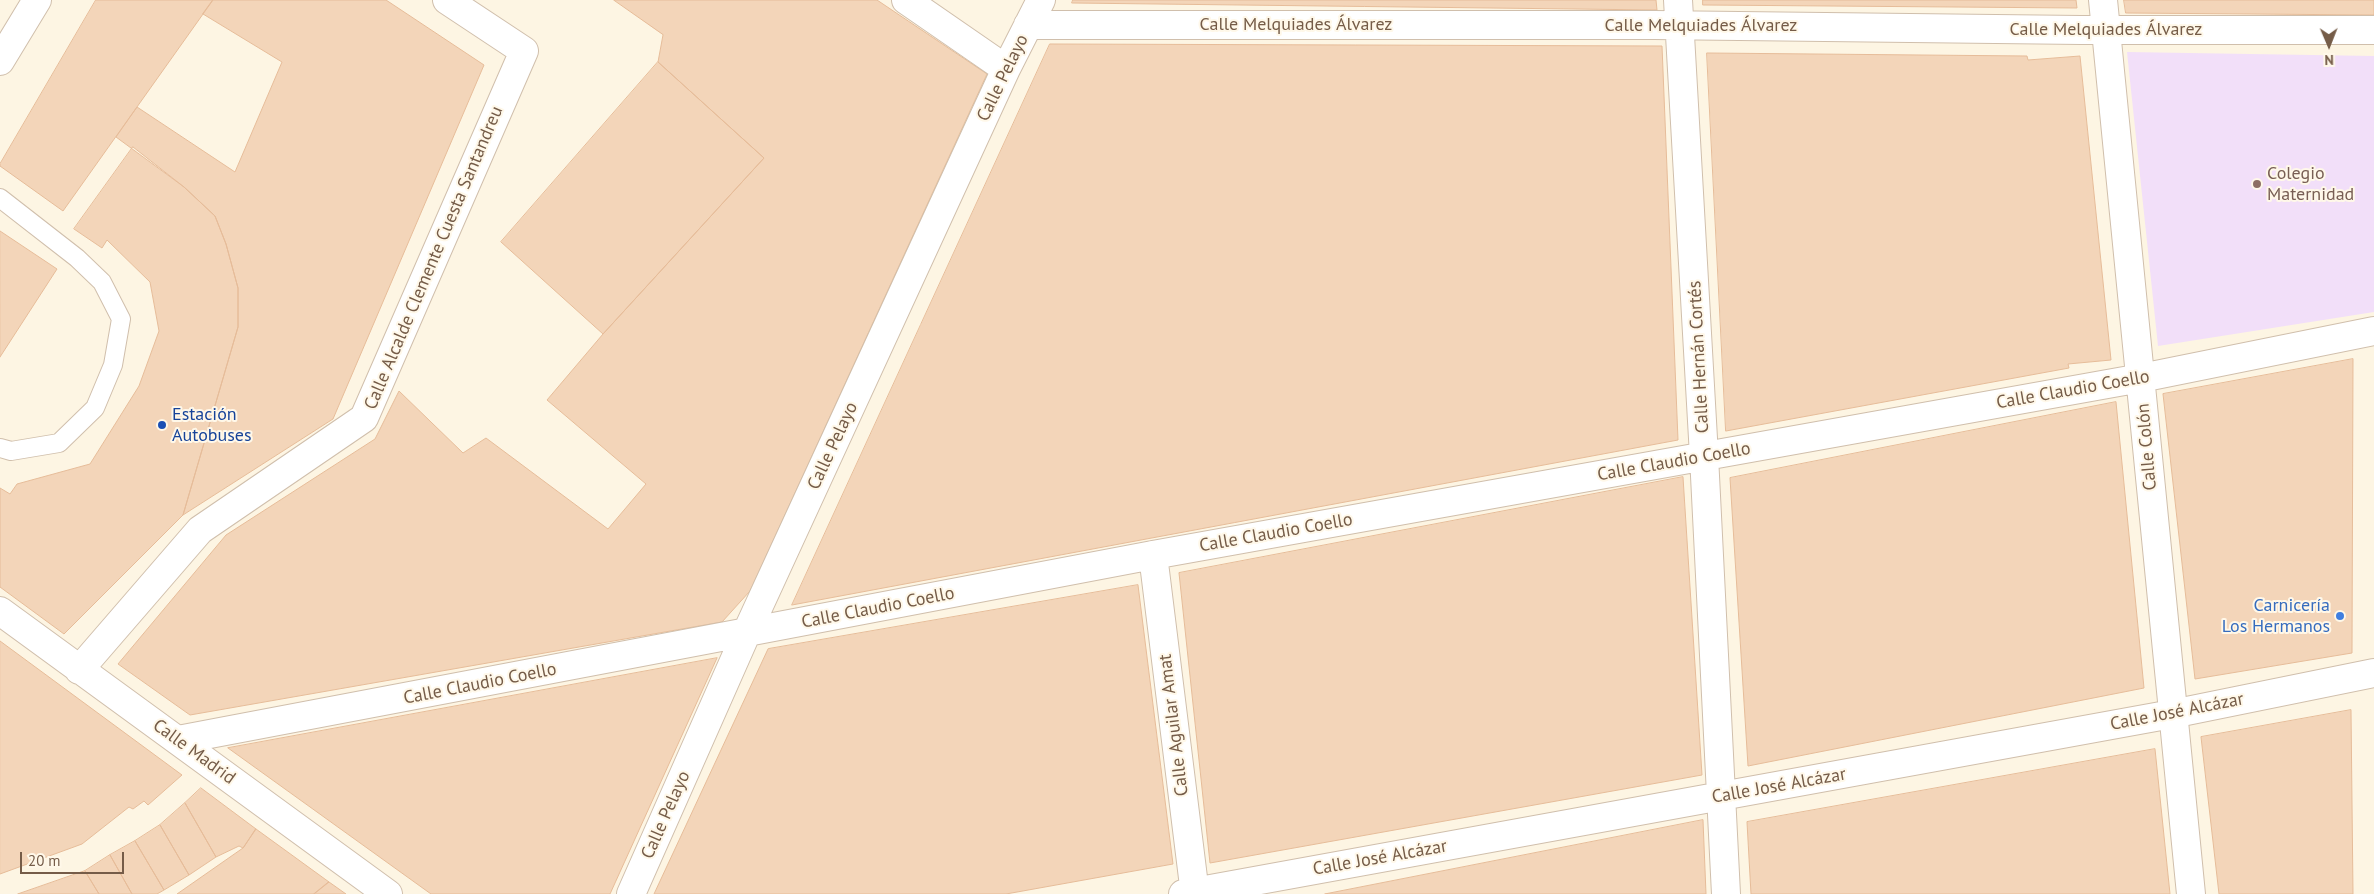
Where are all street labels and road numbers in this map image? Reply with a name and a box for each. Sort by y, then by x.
street label: Calle Melquiades Álvarez [1200,14,1392,36]
street label: Calle Melquiades Álvarez [1605,15,1797,37]
street label: Calle Melquiades Álvarez [2010,19,2202,41]
street label: Calle Pelayo [973,31,1033,125]
street label: Calle Alcalde Clemente Cuesta Santandreu [360,103,508,413]
street label: Calle Hernán Cortés [1684,280,1714,434]
street label: Calle Claudio Coello [1995,366,2151,414]
street label: Calle Pelayo [803,399,863,493]
street label: Calle Colón [2132,403,2162,491]
street label: Calle Claudio Coello [1596,438,1752,486]
street label: Calle Claudio Coello [1198,509,1354,557]
street label: Calle Claudio Coello [800,583,956,633]
street label: Calle Aguilar Amat [1155,653,1193,797]
street label: Calle Claudio Coello [402,659,558,709]
street label: Calle José Alcázar [2108,688,2246,736]
street label: Calle Madrid [148,715,240,789]
street label: Calle José Alcázar [1710,764,1848,808]
street label: Calle Pelayo [637,768,695,862]
street label: Calle José Alcázar [1311,836,1449,880]

